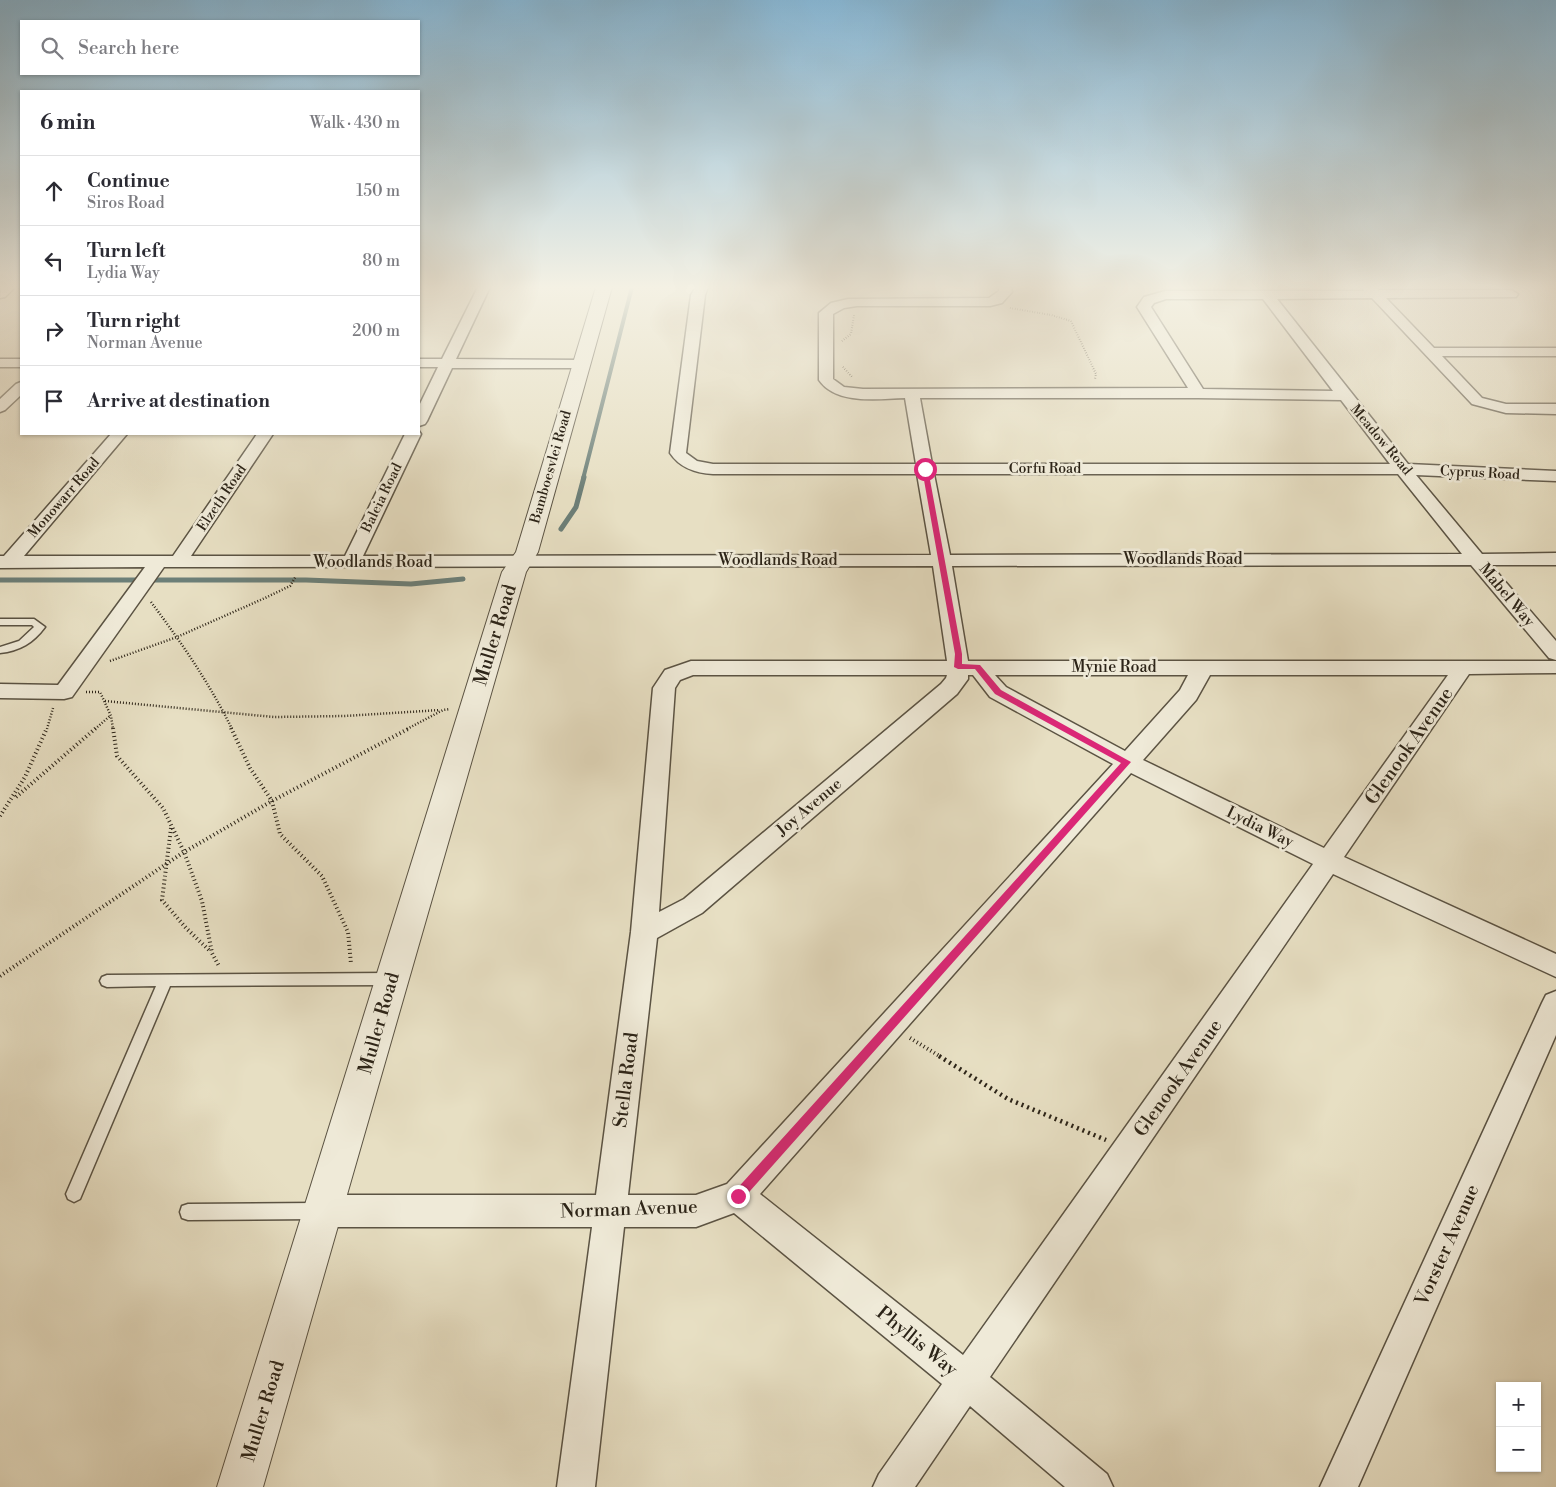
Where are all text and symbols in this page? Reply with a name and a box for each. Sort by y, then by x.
search box [20,20,420,75]
icon: search [38,34,66,62]
text: Search here [78,36,179,60]
text: 6 min [40,110,95,136]
text: Walk · 430 m [310,113,400,133]
text: Continue [87,169,170,193]
icon: ahead [40,177,68,205]
text: 150 m [356,181,400,201]
text: Siros Road [87,193,165,213]
text: Turn left [87,239,166,263]
icon: left [40,247,68,275]
text: 80 m [362,251,400,271]
text: Lydia Way [87,263,160,283]
text: Turn right [87,309,180,333]
icon: right [40,317,68,345]
text: 200 m [352,321,400,341]
text: Norman Avenue [87,333,203,353]
icon: arrive [40,387,68,415]
text: Arrive at destination [87,389,270,413]
street label: Meadow Road [1346,401,1416,479]
street label: Bamboesvlei Road [526,408,576,527]
street label: Monowarr Road [24,454,104,542]
route start [914,458,937,481]
street label: Baleia Road [357,460,407,537]
street label: Corfu Road [1009,460,1081,478]
street label: Elzeth Road [193,461,251,535]
street label: Cyprus Road [1440,462,1521,484]
street label: Woodlands Road [1122,549,1243,569]
street label: Woodlands Road [717,550,838,570]
street label: Woodlands Road [312,552,433,572]
street label: Mabel Way [1475,559,1539,631]
street label: Muller Road [468,581,522,689]
street label: Mynie Road [1071,657,1157,677]
street label: Glenook Avenue [1359,682,1459,810]
street label: Joy Avenue [771,774,846,841]
street label: Lydia Way [1223,802,1297,852]
street label: Muller Road [353,969,405,1077]
street label: Glenook Avenue [1128,1014,1228,1142]
street label: Stella Road [608,1031,644,1129]
street label: Vorster Avenue [1409,1181,1484,1310]
route end [727,1185,750,1208]
street label: Norman Avenue [560,1195,698,1223]
street label: Phyllis Way [871,1301,963,1382]
street label: Muller Road [236,1357,290,1465]
map controls [1496,1382,1541,1472]
button: + [1496,1382,1541,1427]
button: − [1496,1427,1541,1472]

